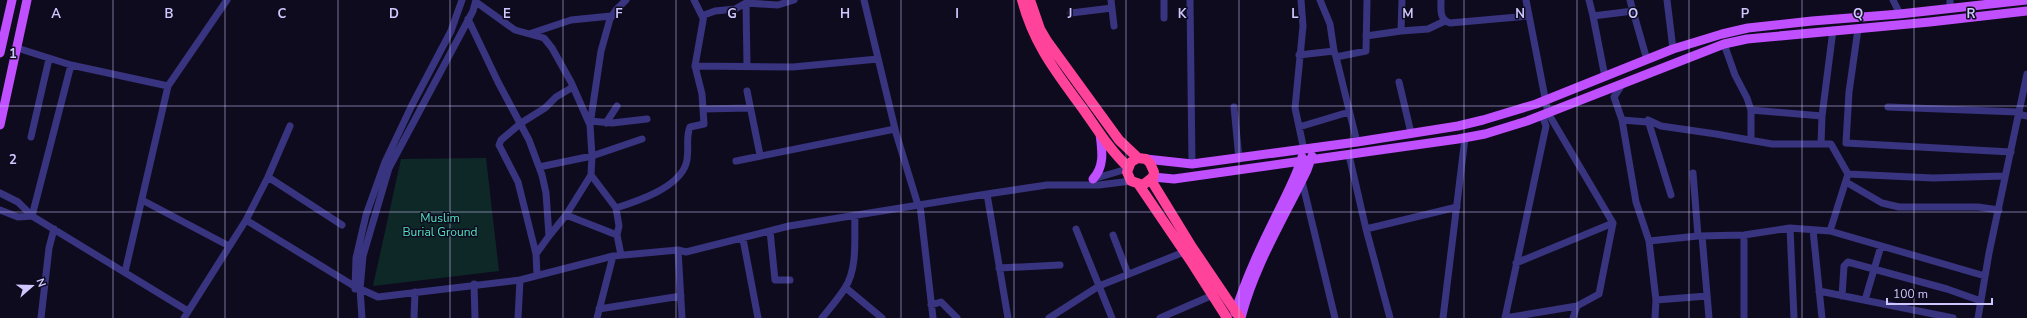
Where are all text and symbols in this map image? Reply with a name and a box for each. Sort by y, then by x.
text: A [51,5,61,23]
text: B [165,5,174,23]
text: C [278,5,287,23]
text: D [389,5,399,23]
text: E [503,5,511,23]
text: F [615,5,623,23]
text: G [727,5,737,23]
text: H [840,5,850,23]
text: I [955,5,959,23]
text: J [1067,5,1072,23]
text: K [1178,5,1187,23]
text: L [1291,5,1299,23]
text: M [1402,5,1414,23]
text: N [1515,5,1525,23]
text: O [1628,5,1638,23]
text: P [1741,5,1750,23]
text: Q [1853,5,1863,23]
text: R [1967,5,1976,23]
text: 1 [9,45,17,63]
text: 2 [9,151,17,169]
park label: Muslim Burial Ground [402,210,478,240]
north arrow [12,266,52,306]
text: N [32,276,49,289]
scale bar [1887,280,1992,306]
text: 100 m [1893,286,1928,302]

